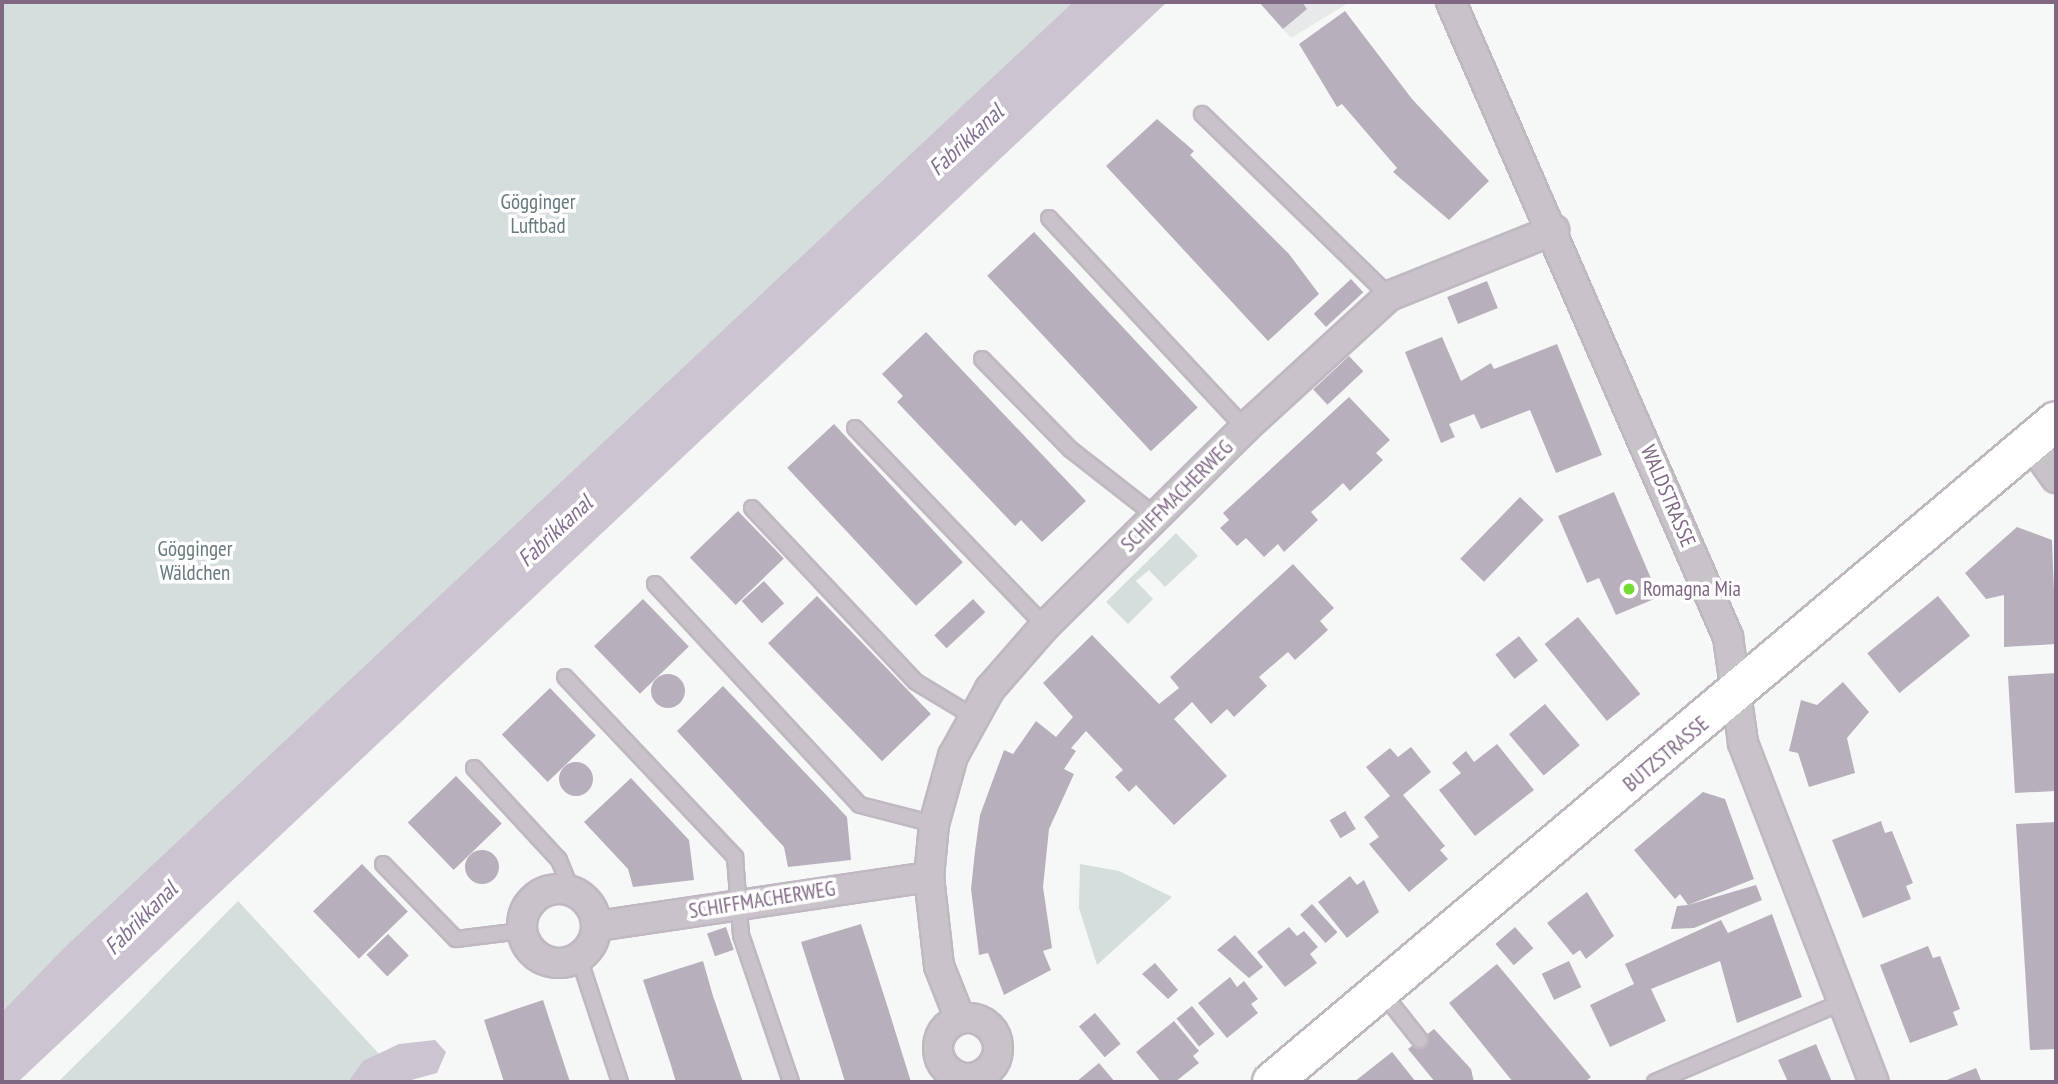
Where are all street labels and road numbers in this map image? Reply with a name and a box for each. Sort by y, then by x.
street label: SCHIFFMACHERWEG [1116,435,1238,557]
street label: WALDSTRASSE [1635,441,1701,551]
street label: BUTZSTRASSE [1618,711,1714,797]
street label: SCHIFFMACHERWEG [687,876,837,924]

